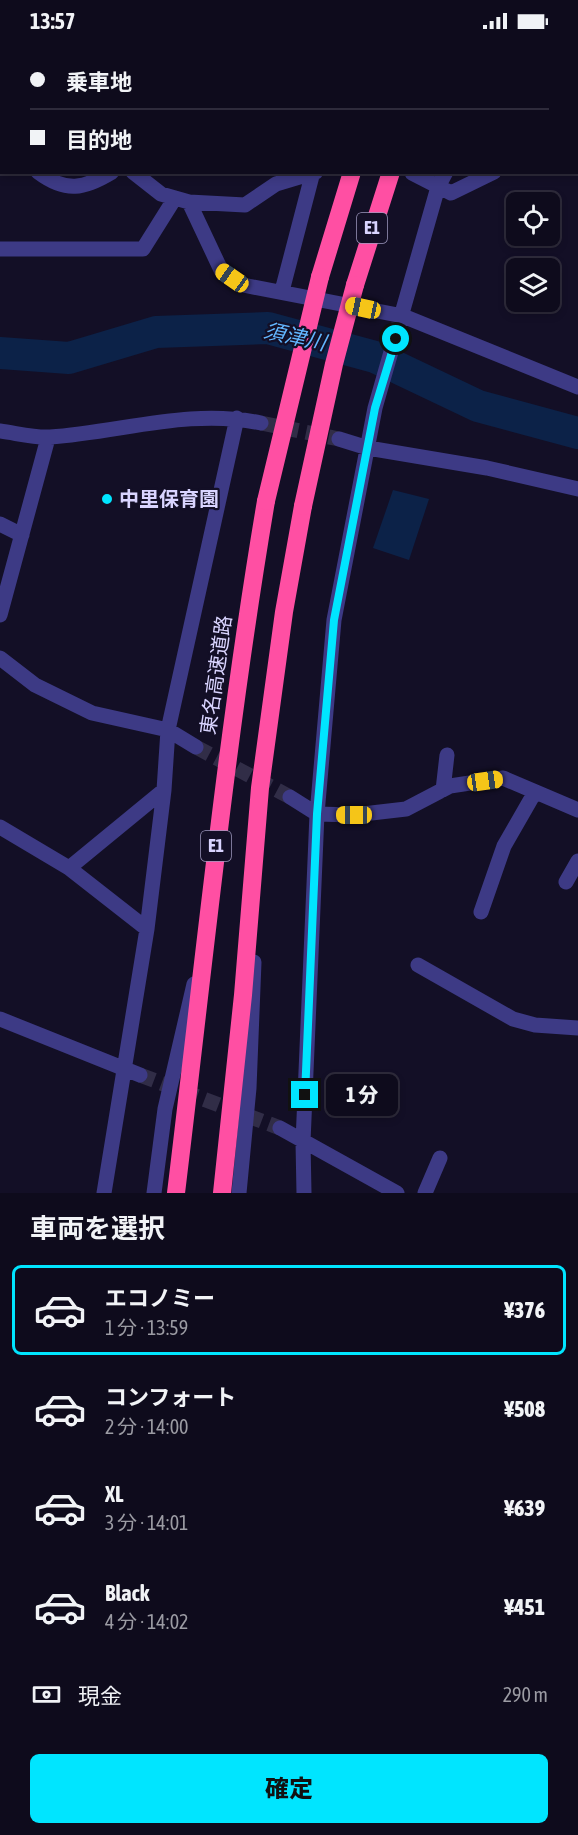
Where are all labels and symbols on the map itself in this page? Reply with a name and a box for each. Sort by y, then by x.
road number: E1 [357,213,387,243]
car [212,260,252,296]
car [344,295,382,321]
water label: 須津川 [262,318,330,355]
route start [382,325,409,352]
place label: 中里保育園 [119,487,219,510]
marker: 中里保育園 [100,492,114,506]
street label: 東名高速道路 [196,614,235,736]
car [466,770,504,792]
car [336,806,372,824]
road number: E1 [201,831,231,861]
callout: 1 分 [326,1074,398,1116]
route end [291,1081,318,1108]

